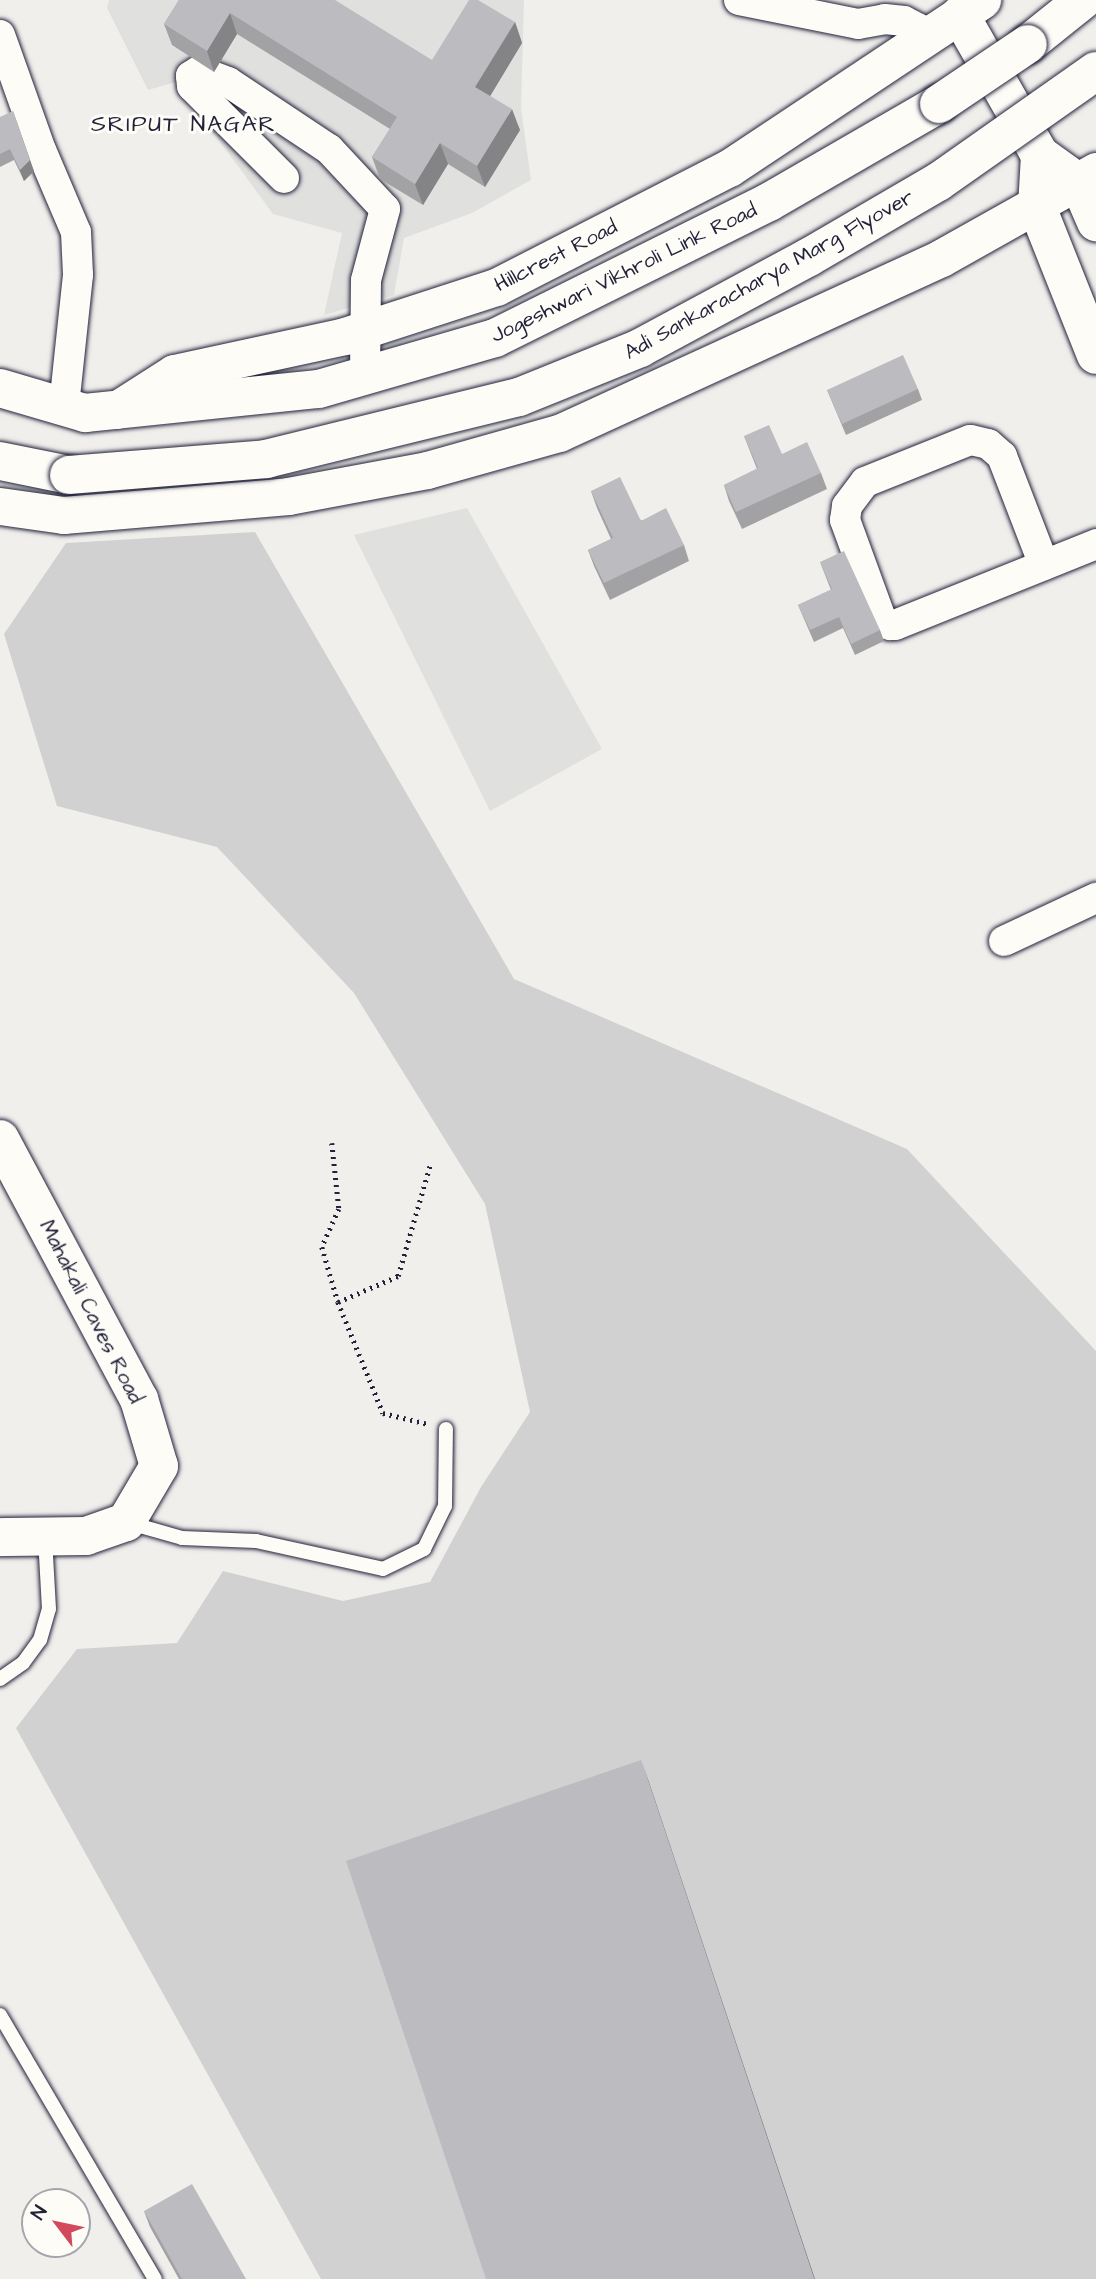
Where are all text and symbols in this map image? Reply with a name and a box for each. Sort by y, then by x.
district label: SRIPUT NAGAR [93,110,275,138]
street label: Adi Sankaracharya Marg Flyover [620,185,918,365]
street label: Jogeshwari Vikhroli Link Road [487,198,761,348]
street label: Hillcrest Road [490,214,622,298]
street label: Mahakali Caves Road [34,1216,148,1408]
north arrow [21,2188,91,2258]
text: N [25,2200,54,2225]

